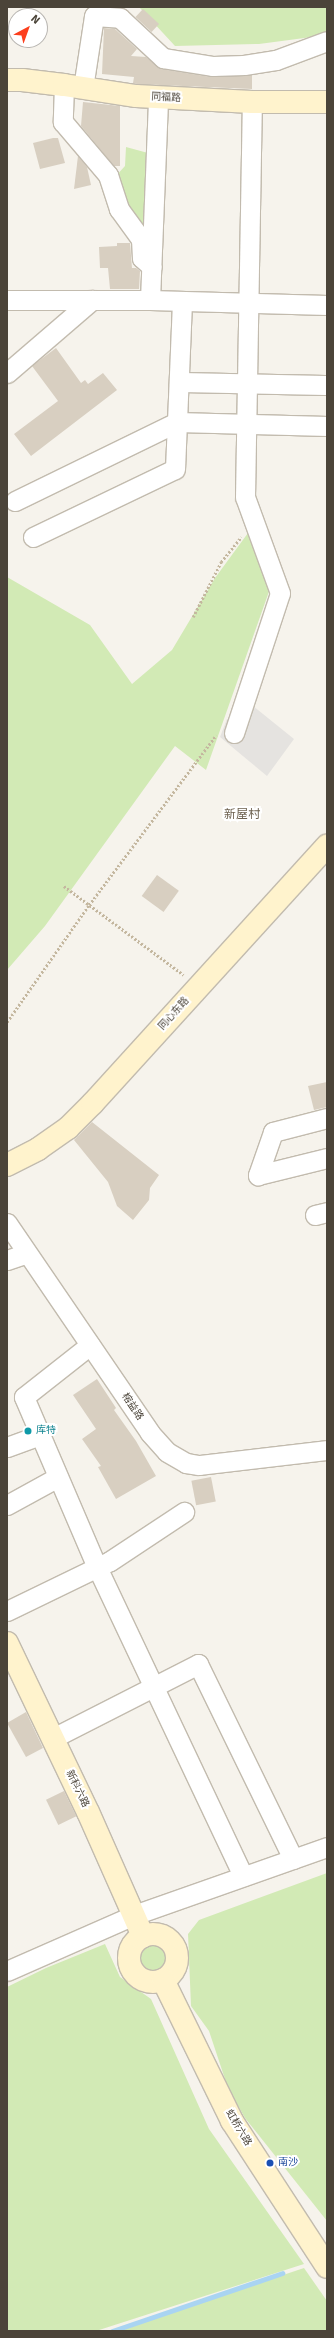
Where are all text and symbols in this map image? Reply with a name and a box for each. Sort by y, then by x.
north arrow [8,8,48,48]
text: N [28,12,43,27]
street label: 同福路 [151,91,181,105]
district label: 新屋村 [224,808,260,822]
street label: 同心东路 [156,995,192,1033]
street label: 榕益路 [119,1391,145,1423]
place label: 库特 [36,1425,56,1437]
marker: 库特 [23,1426,33,1436]
street label: 新科六路 [63,1768,91,1810]
street label: 虹桥六路 [223,2108,253,2148]
place label: 南沙 [278,2157,298,2169]
marker: 南沙 [265,2158,275,2168]

